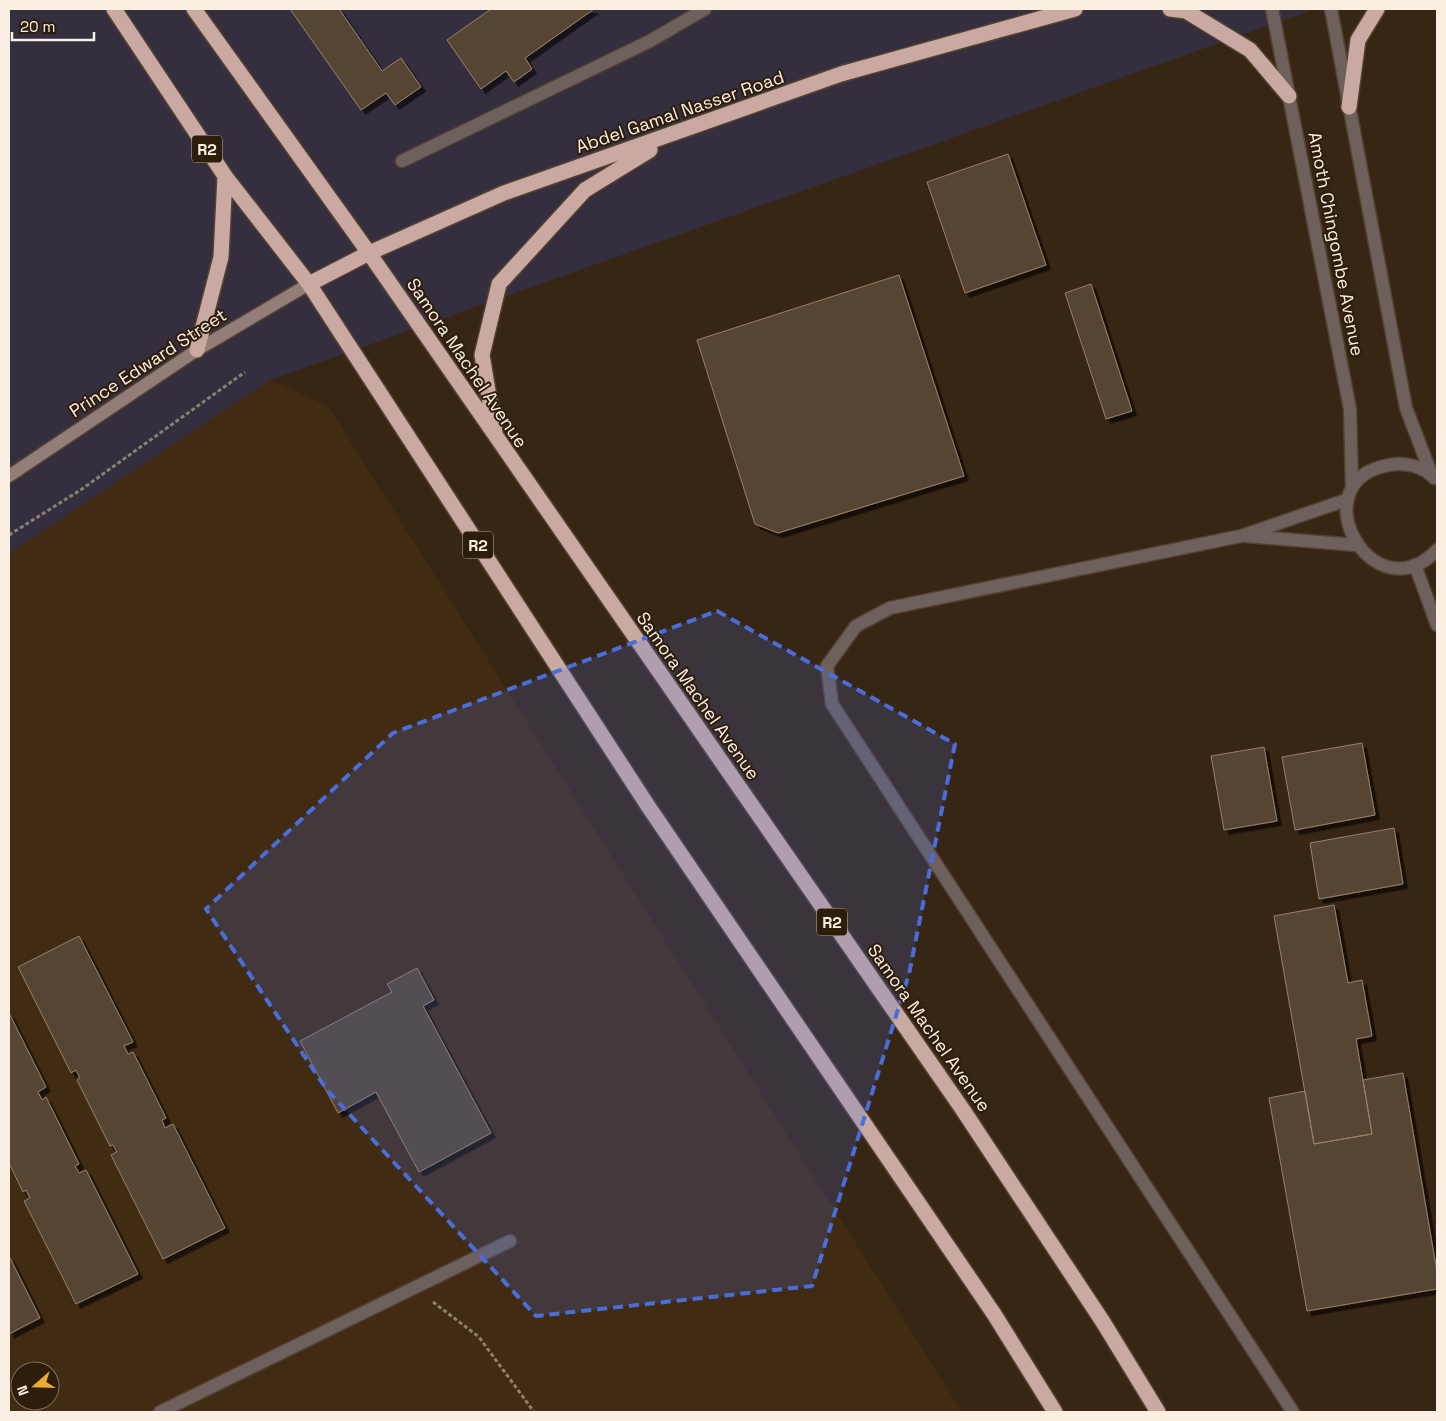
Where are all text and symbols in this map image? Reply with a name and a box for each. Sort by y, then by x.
scale bar [12,10,95,42]
text: 20 m [20,17,55,36]
street label: Abdel Gamal Nasser Road [573,65,787,158]
street label: Amoth Chingombe Avenue [1303,130,1370,358]
road number: R2 [192,136,222,162]
street label: Samora Machel Avenue [402,273,533,452]
street label: Prince Edward Street [65,303,231,422]
road number: R2 [463,532,493,558]
street label: Samora Machel Avenue [632,607,765,784]
road number: R2 [817,909,847,936]
street label: Samora Machel Avenue [863,939,996,1116]
north arrow [10,1361,60,1411]
text: N [13,1383,33,1398]

